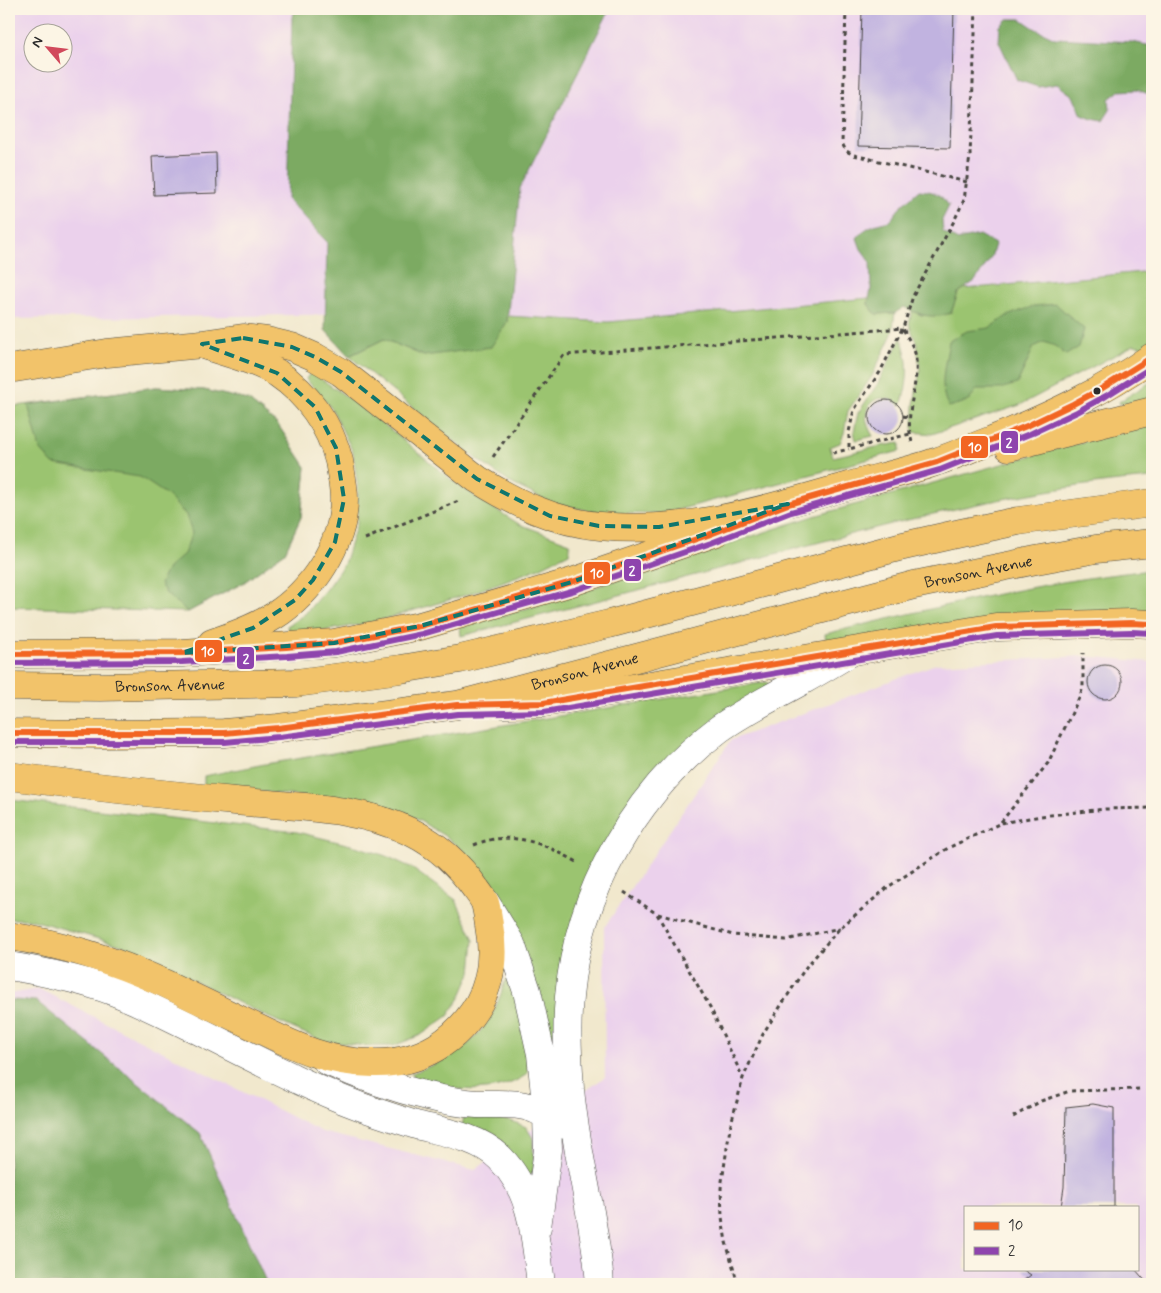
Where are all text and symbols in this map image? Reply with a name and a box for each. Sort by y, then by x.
north arrow [22,22,72,72]
text: N [27,34,48,51]
unlabelled marker [1092,386,1102,396]
line badge: 2 [1000,430,1019,454]
text: 2 [1006,434,1013,452]
line badge: 10 [960,435,989,459]
text: 10 [968,439,982,457]
street label: Bronson Avenue [922,550,1034,593]
line badge: 2 [623,558,642,582]
line badge: 10 [583,561,611,585]
text: 2 [629,562,636,580]
text: 10 [590,565,604,583]
line badge: 10 [194,639,223,663]
text: 10 [201,643,215,661]
line badge: 2 [236,646,255,670]
street label: Bronson Avenue [529,647,641,696]
text: 2 [243,650,250,668]
street label: Bronson Avenue [115,674,225,697]
legend [964,1206,1138,1270]
text: 10 [1008,1216,1023,1236]
text: 2 [1008,1242,1015,1262]

